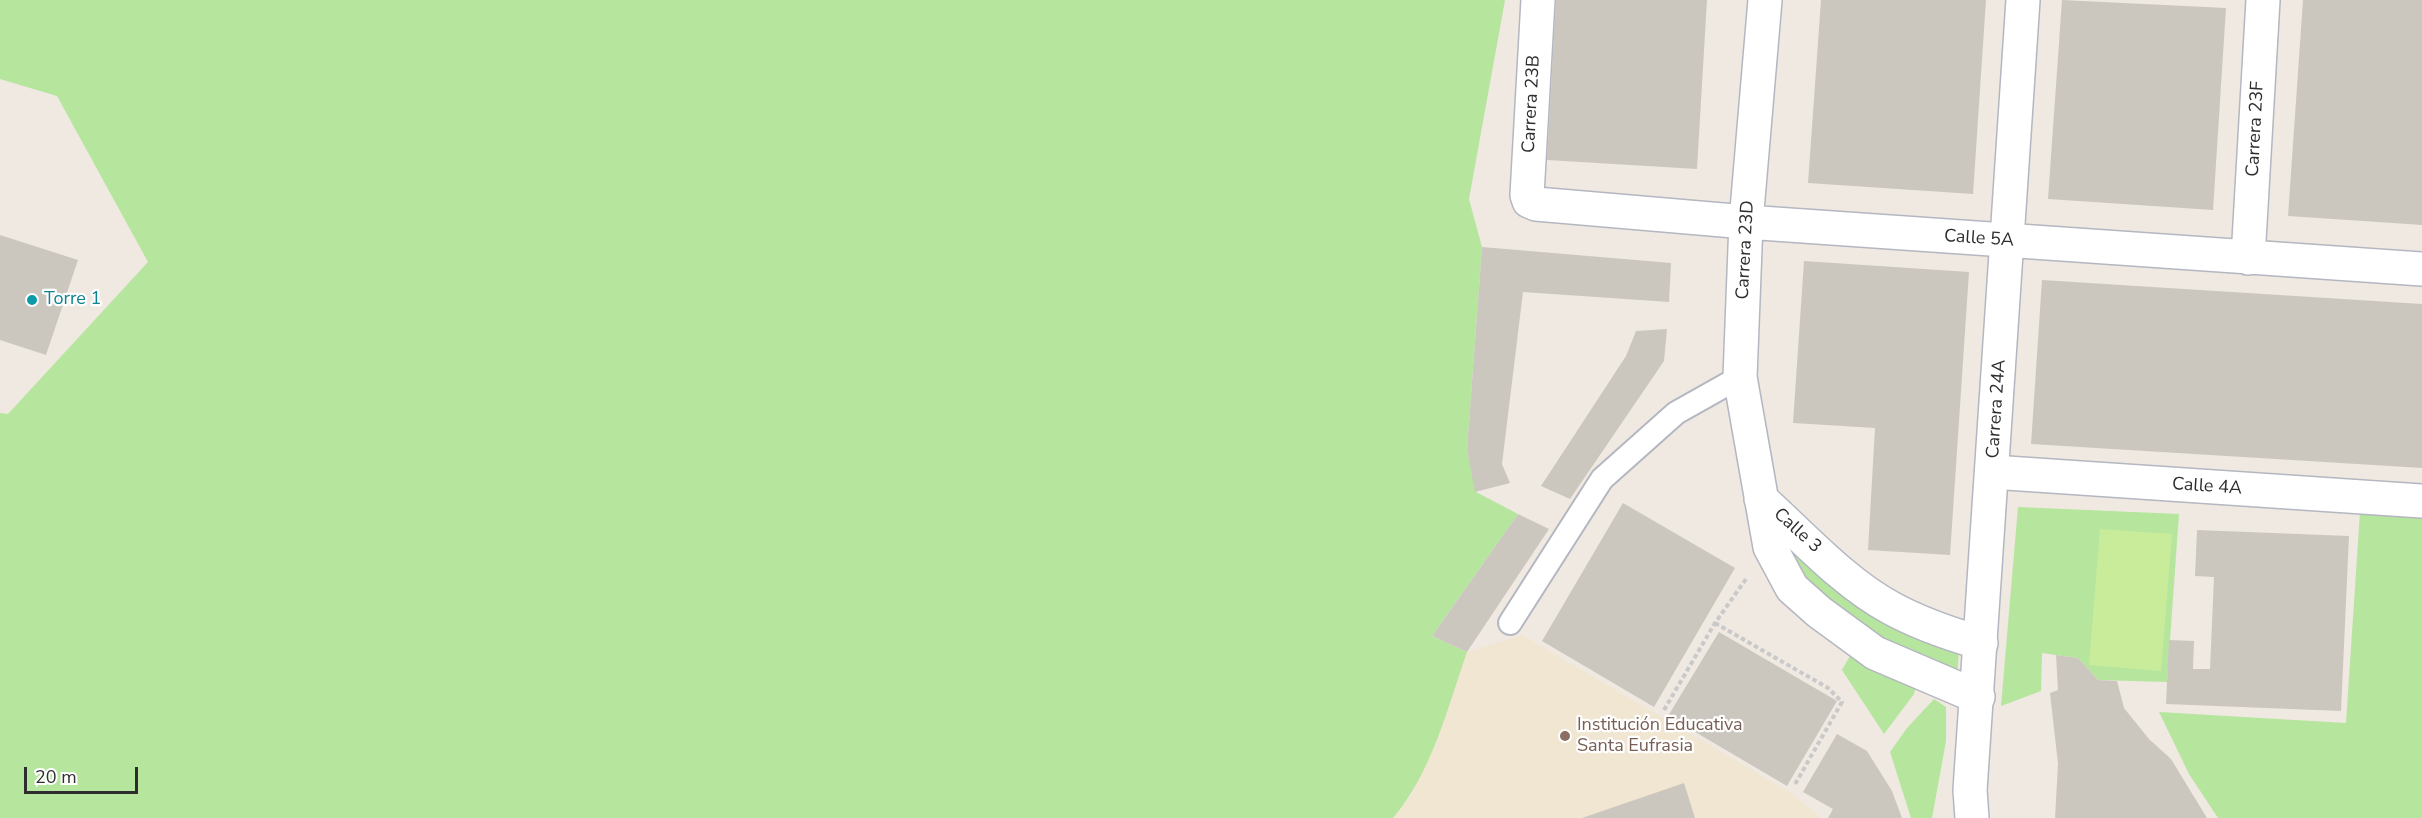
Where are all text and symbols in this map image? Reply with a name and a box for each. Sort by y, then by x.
street label: Carrera 23B [1519,55,1545,153]
street label: Carrera 23F [2243,81,2269,177]
street label: Carrera 23D [1733,200,1759,300]
street label: Calle 5A [1943,226,2015,252]
place label: Torre 1 [44,289,101,311]
marker: Torre 1 [25,293,39,307]
street label: Carrera 24A [1983,359,2011,459]
street label: Calle 4A [2171,474,2243,500]
street label: Calle 3 [1769,504,1825,558]
place label: Institución Educativa Santa Eufrasia [1577,715,1743,758]
marker: Institución Educativa Santa Eufrasia [1558,729,1572,743]
scale bar [27,755,141,793]
text: 20 m [35,765,77,789]

